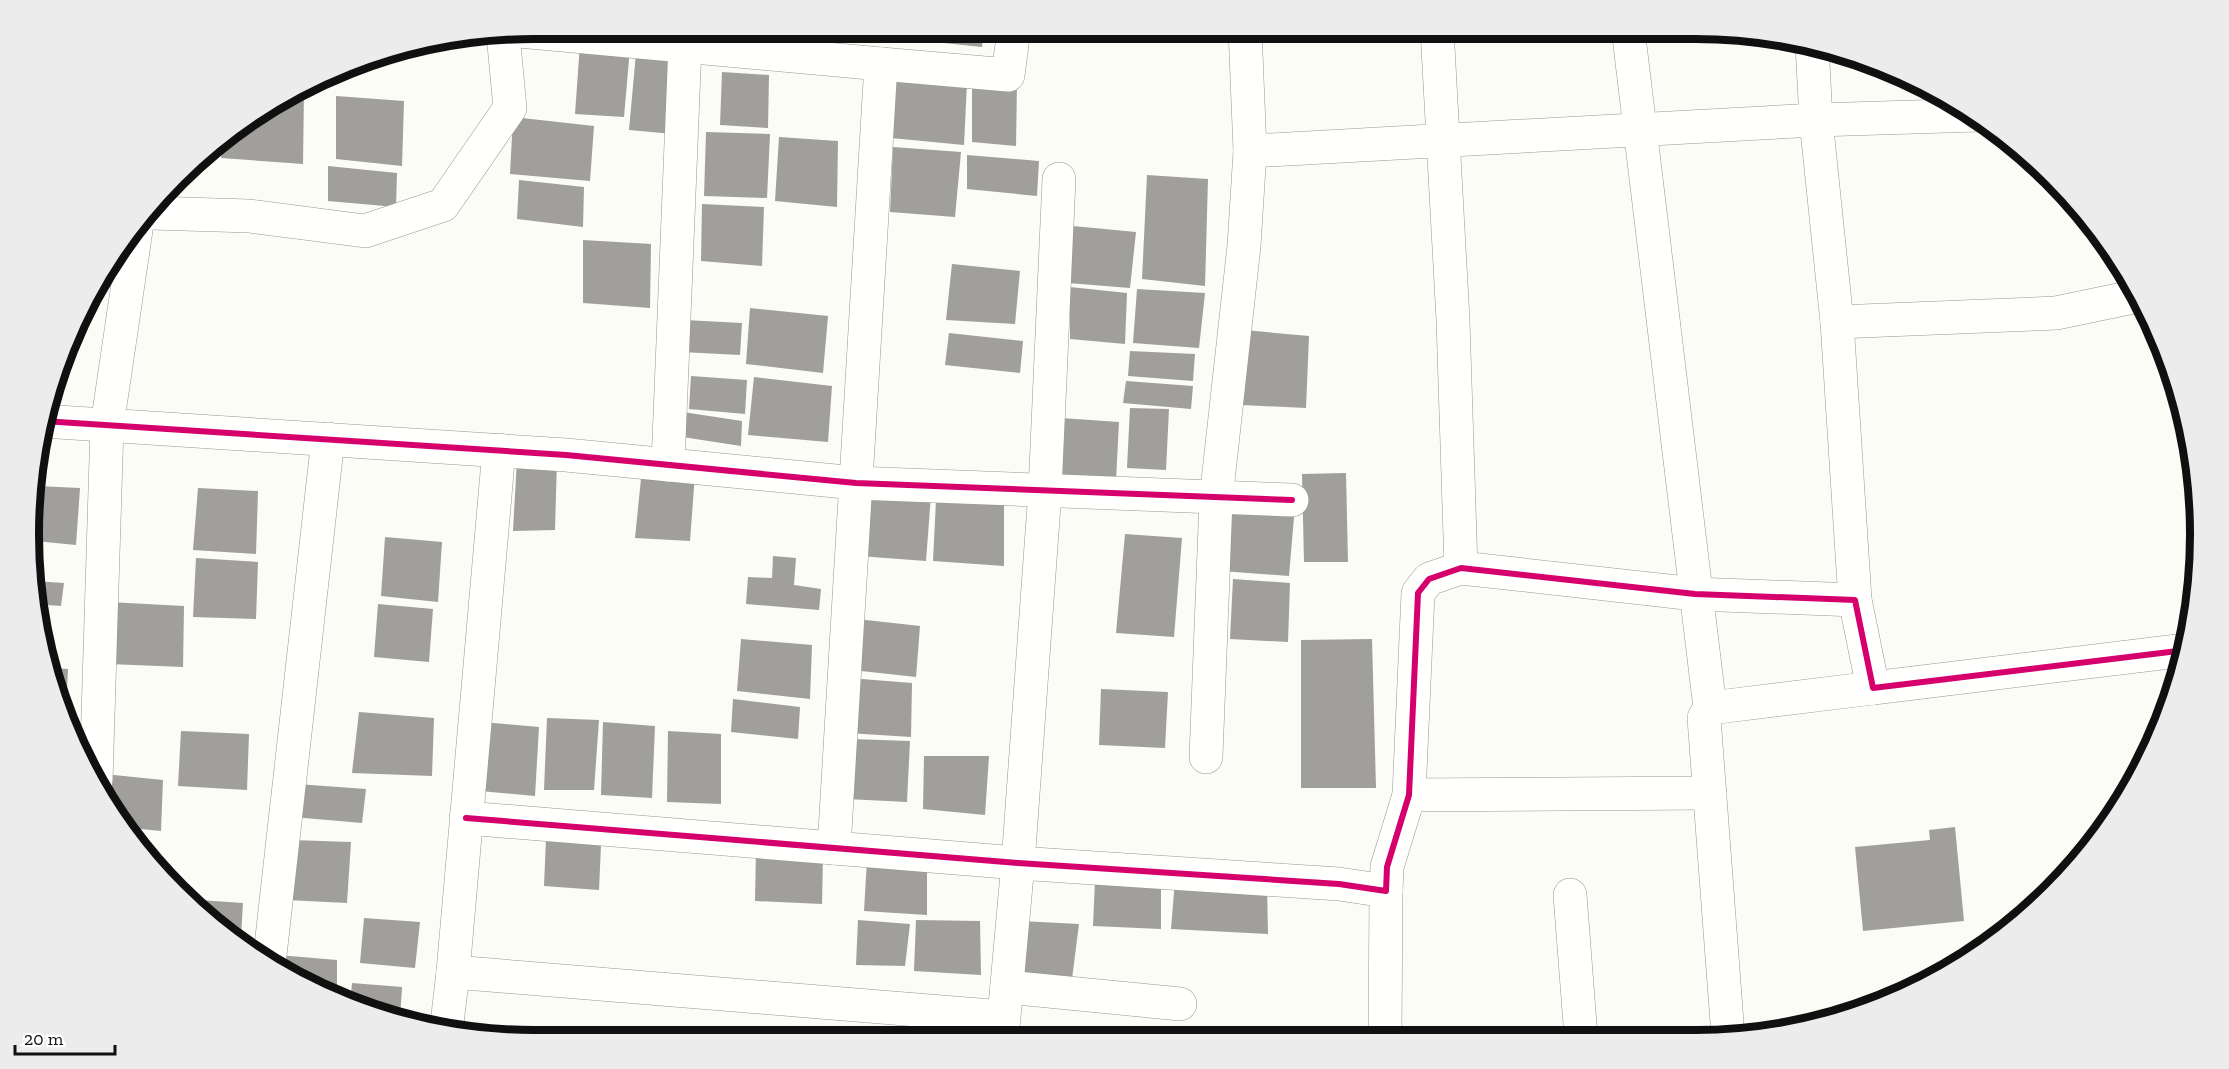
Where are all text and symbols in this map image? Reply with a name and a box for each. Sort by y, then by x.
scale bar [15,1018,116,1056]
text: 20 m [24,1028,64,1050]

